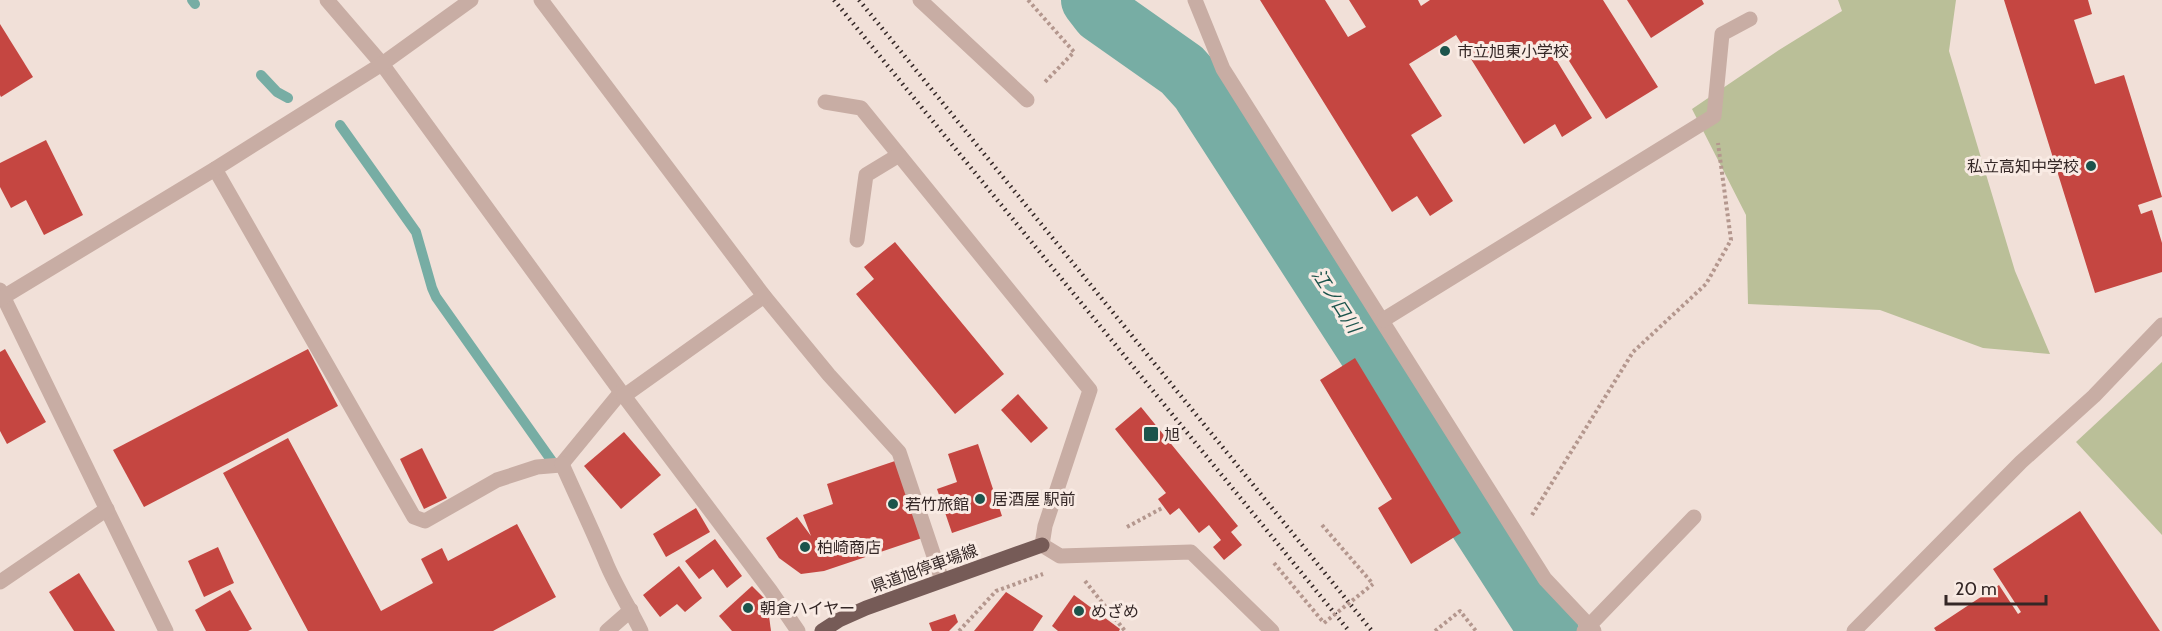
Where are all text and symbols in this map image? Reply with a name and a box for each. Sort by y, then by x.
place label: 市立旭東小学校 [1457,42,1569,61]
marker: 市立旭東小学校 [1438,44,1452,58]
place label: 私立高知中学校 [1967,157,2079,176]
marker: 私立高知中学校 [2084,159,2098,173]
water label: 江ノ口川 [1307,265,1366,339]
marker: 旭 [1142,425,1160,443]
place label: 旭 [1164,425,1180,444]
place label: 居酒屋 駅前 [992,490,1076,509]
marker: 居酒屋 駅前 [973,492,987,506]
place label: 若竹旅館 [905,495,969,514]
marker: 若竹旅館 [886,497,900,511]
place label: 柏崎商店 [817,538,881,557]
marker: 柏崎商店 [798,540,812,554]
street label: 県道旭停車場線 [868,540,980,597]
scale bar [1946,568,2046,606]
text: 20 m [1955,578,1997,600]
place label: 朝倉ハイヤー [760,599,855,618]
marker: 朝倉ハイヤー [741,601,755,615]
place label: めざめ [1091,602,1139,621]
marker: めざめ [1072,604,1086,618]

